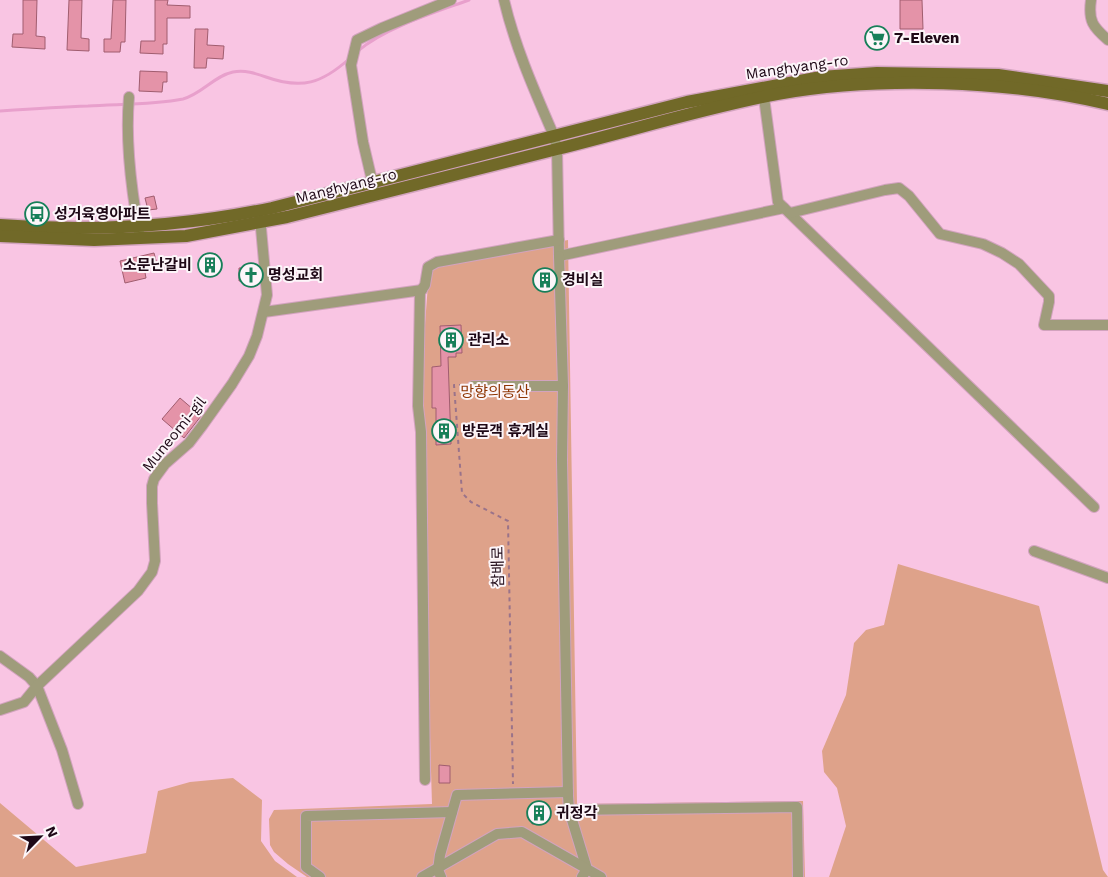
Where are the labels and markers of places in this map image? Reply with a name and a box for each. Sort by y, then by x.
supermarket icon: 7-Eleven [864,25,890,51]
place label: 7-Eleven [894,29,959,47]
bus stop icon: 성거육영아파트 [24,201,50,227]
place label: 성거육영아파트 [54,205,151,223]
building icon: 소문난갈비 [197,252,223,278]
place label: 소문난갈비 [123,256,192,274]
church icon: 명성교회 [238,262,264,288]
place label: 명성교회 [268,266,323,284]
building icon: 경비실 [532,267,558,293]
place label: 경비실 [562,271,603,289]
building icon: 관리소 [438,327,464,353]
place label: 관리소 [468,331,510,349]
building icon: 방문객 휴게실 [431,418,457,444]
place label: 방문객 휴게실 [462,422,549,440]
building icon: 귀정각 [526,800,552,826]
place label: 귀정각 [556,804,598,822]

